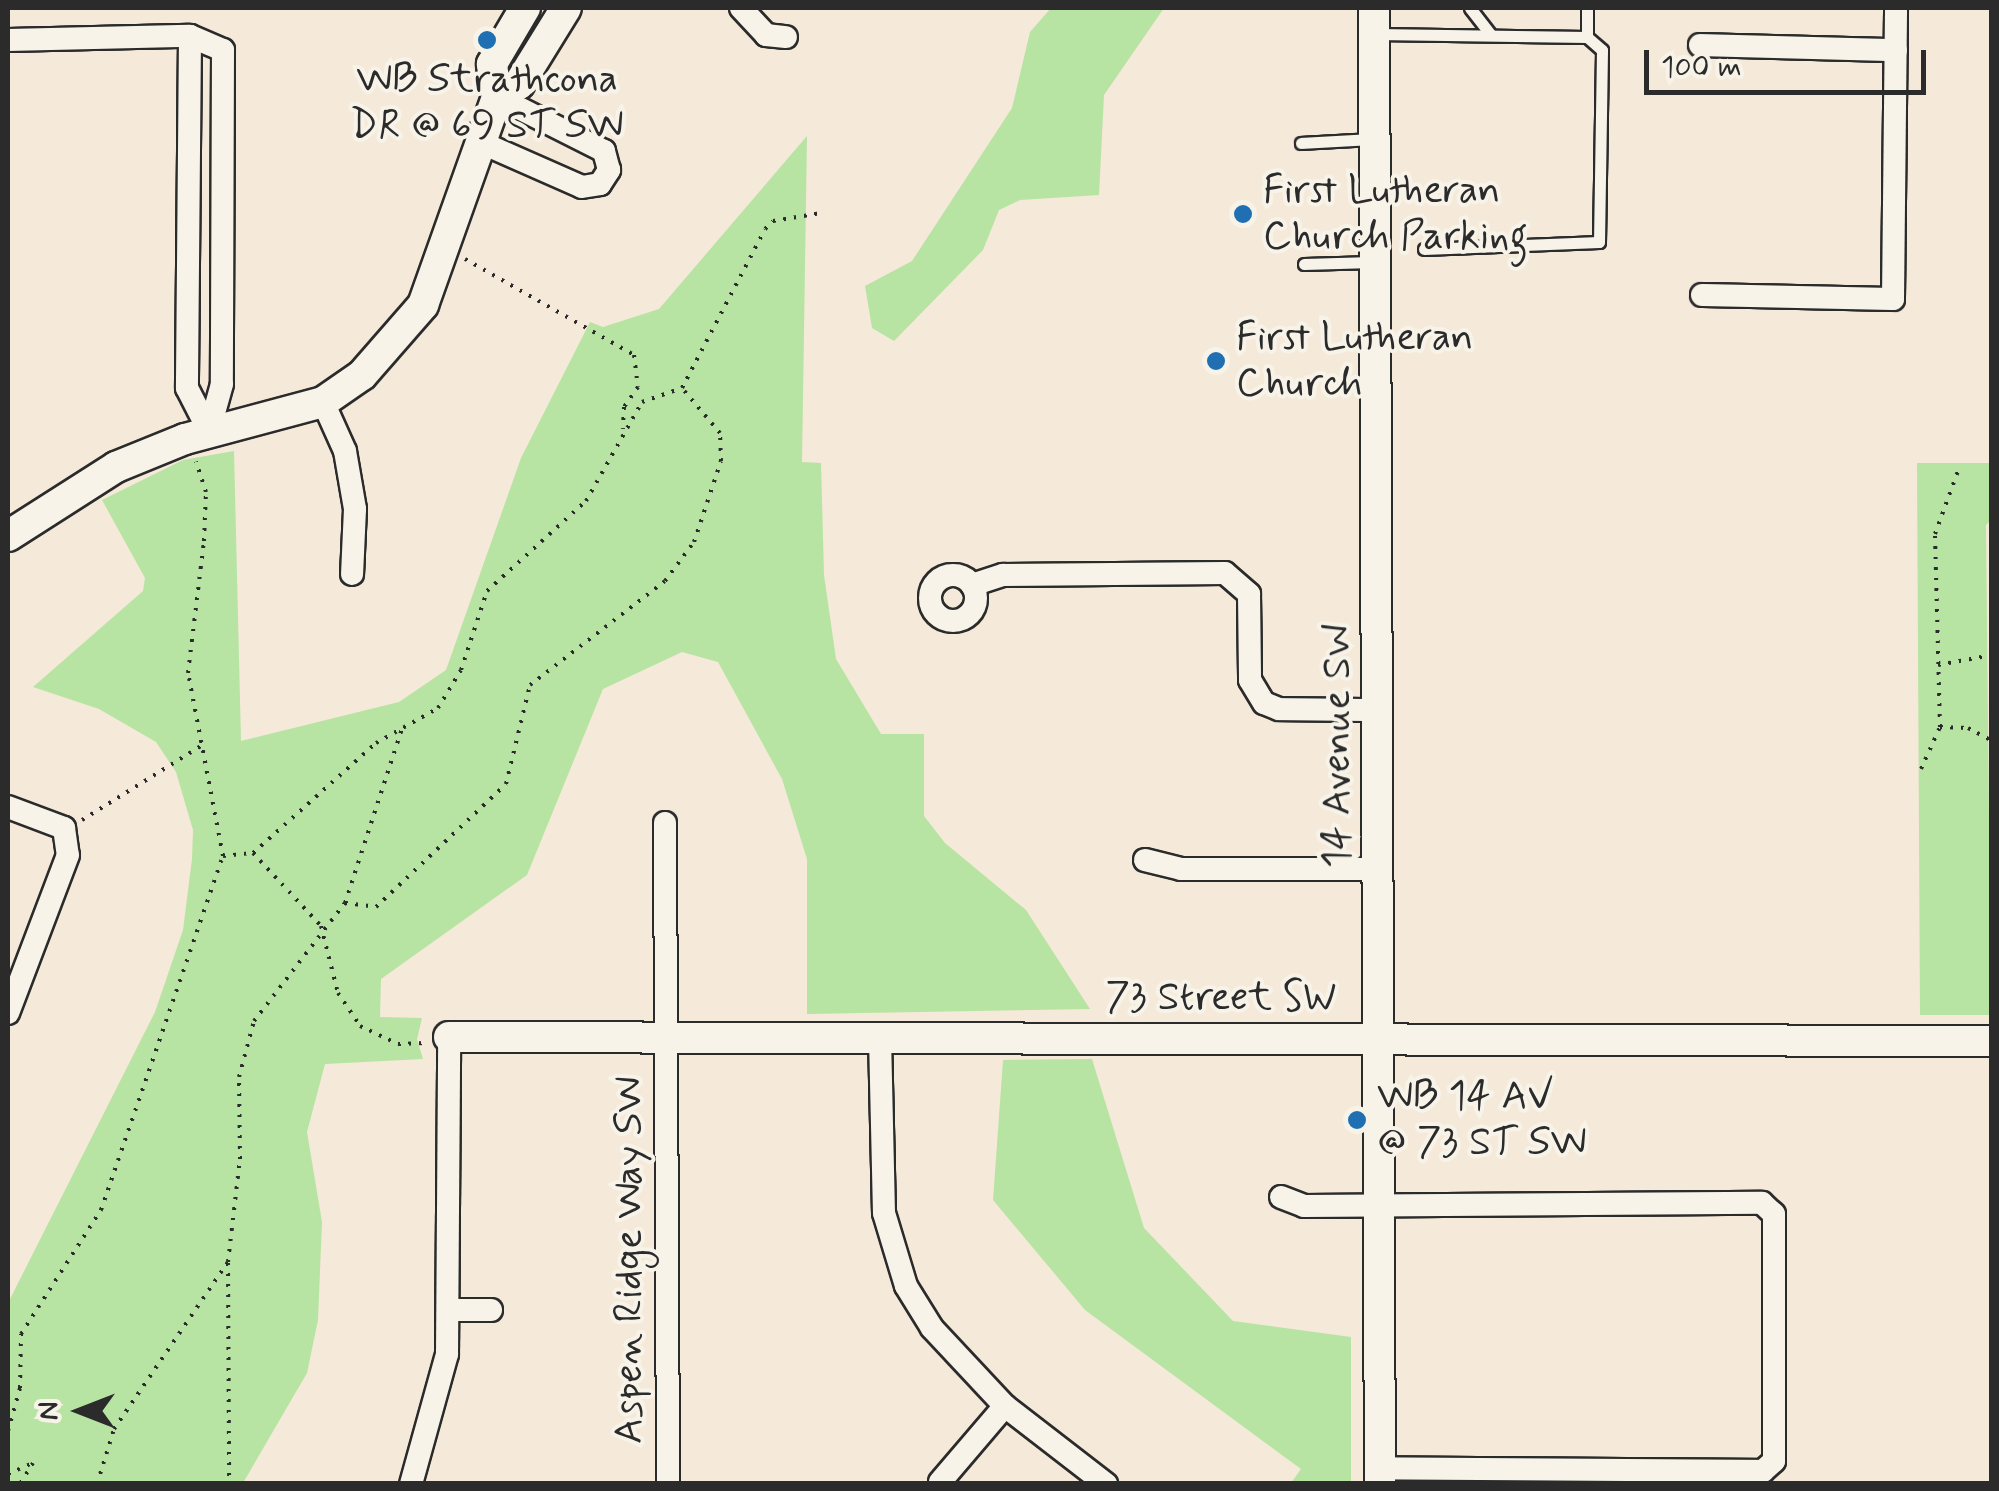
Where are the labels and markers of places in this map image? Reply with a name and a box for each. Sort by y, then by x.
marker: WB Strathcona DR @ 69 ST SW [476,29,498,51]
place label: WB Strathcona DR @ 69 ST SW [352,56,622,150]
place label: First Lutheran Church Parking [1263,167,1528,261]
marker: First Lutheran Church Parking [1232,203,1254,225]
place label: First Lutheran Church [1236,314,1473,408]
marker: First Lutheran Church [1205,350,1227,372]
place label: WB 14 AV @ 73 ST SW [1377,1073,1583,1167]
marker: WB 14 AV @ 73 ST SW [1346,1109,1368,1131]

